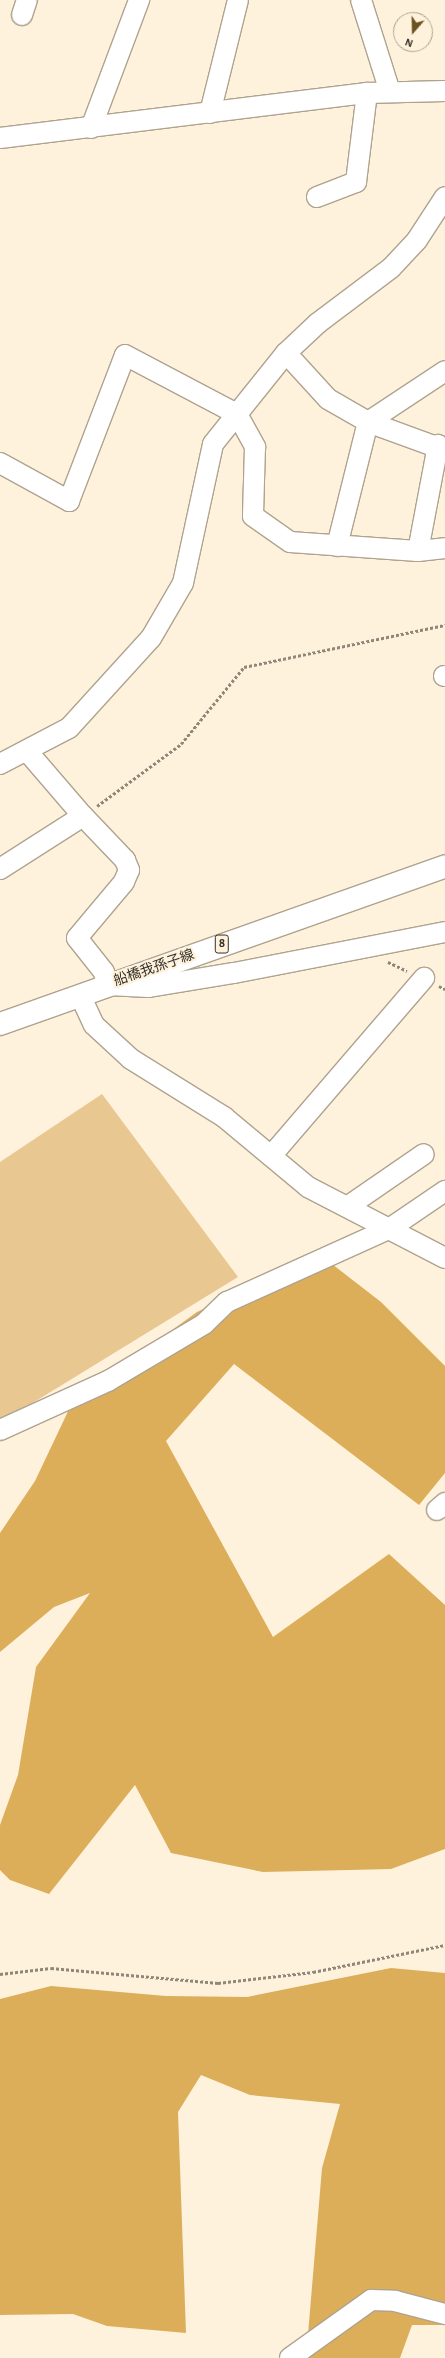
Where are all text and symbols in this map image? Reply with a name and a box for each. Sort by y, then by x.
north arrow [393,12,433,52]
text: N [404,36,415,49]
road number: 8 [214,933,230,955]
street label: 船橋我孫子線 [112,946,196,990]

